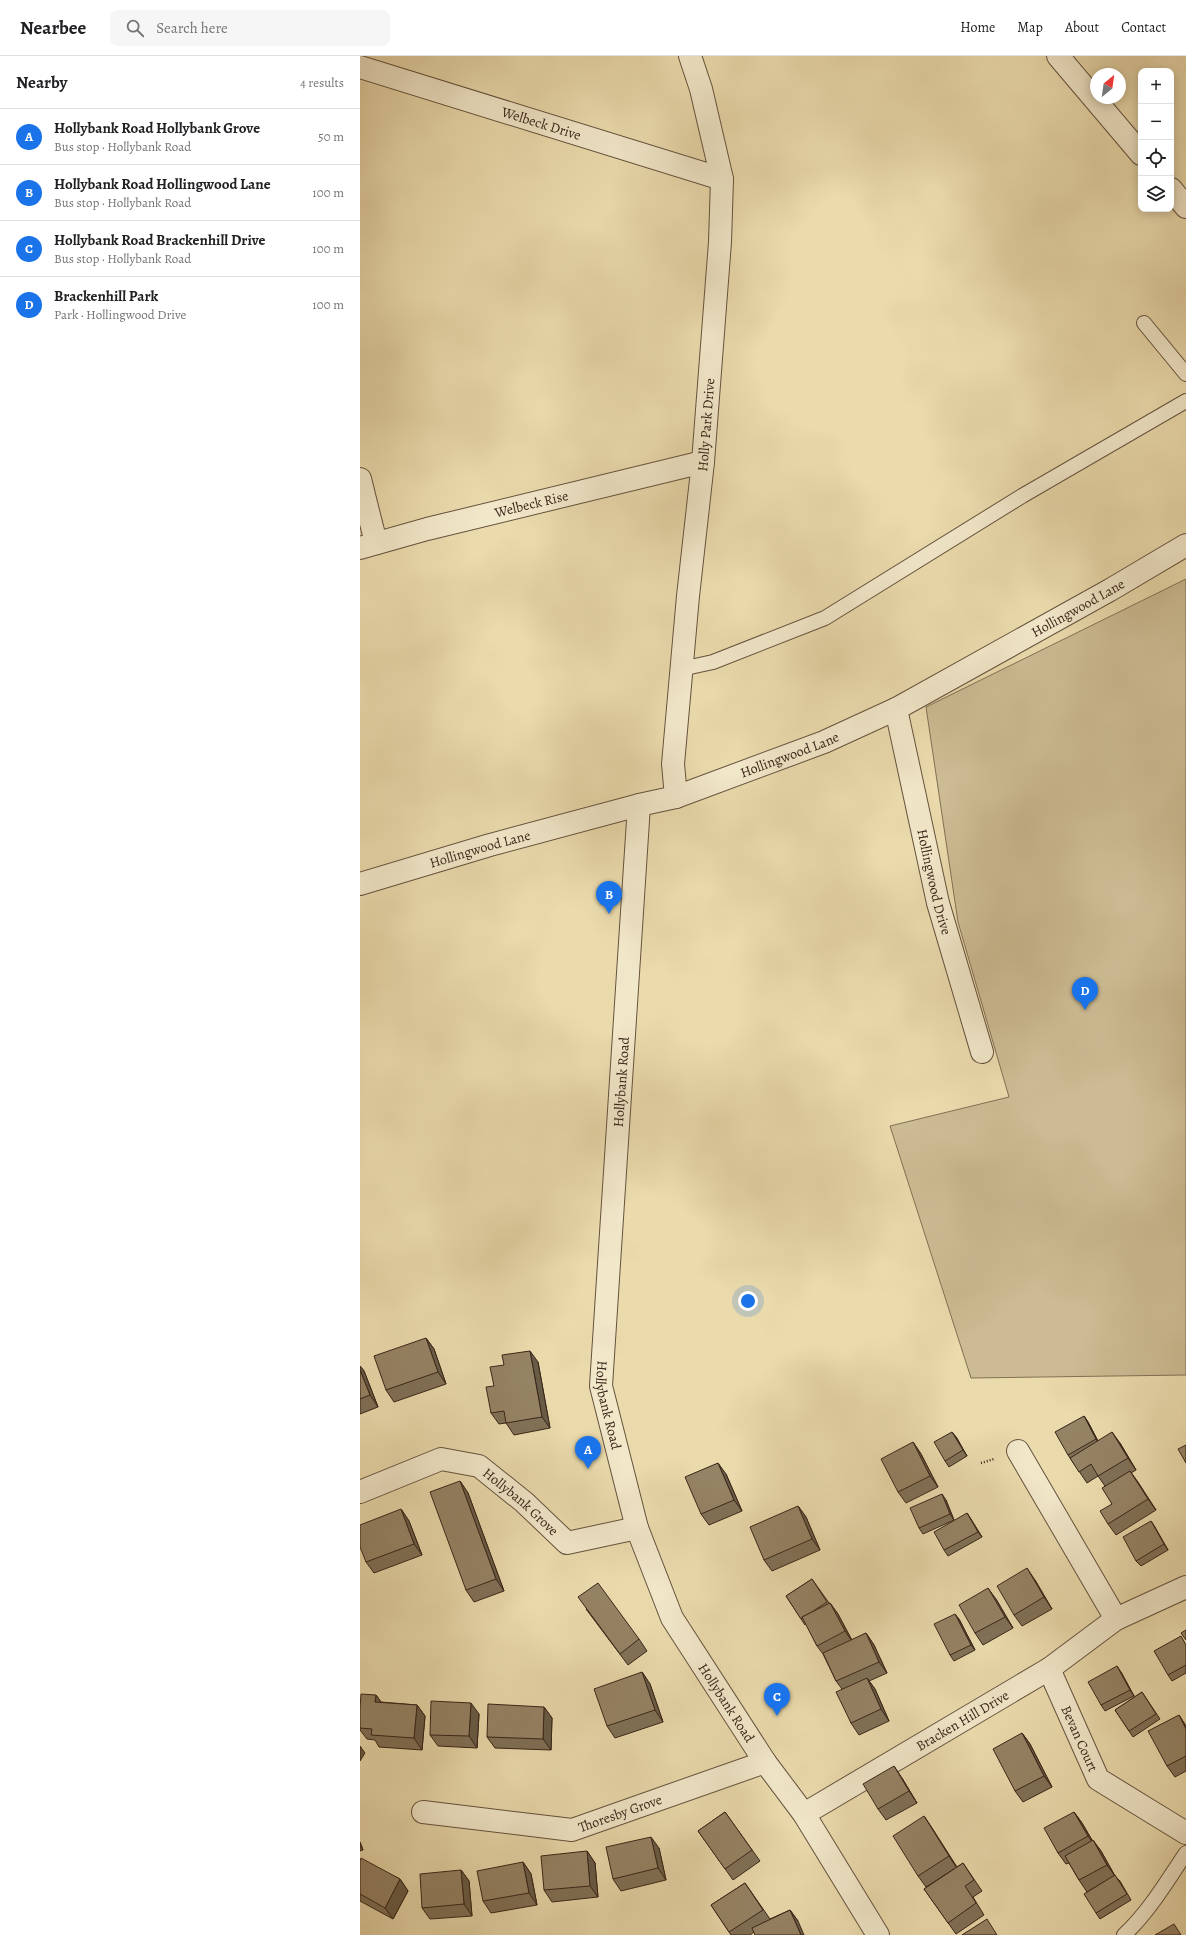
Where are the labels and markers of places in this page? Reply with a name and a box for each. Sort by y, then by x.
pin: B [596,881,622,914]
pin: D [1072,977,1098,1010]
pin: A [575,1436,601,1469]
pin: C [764,1683,790,1716]

